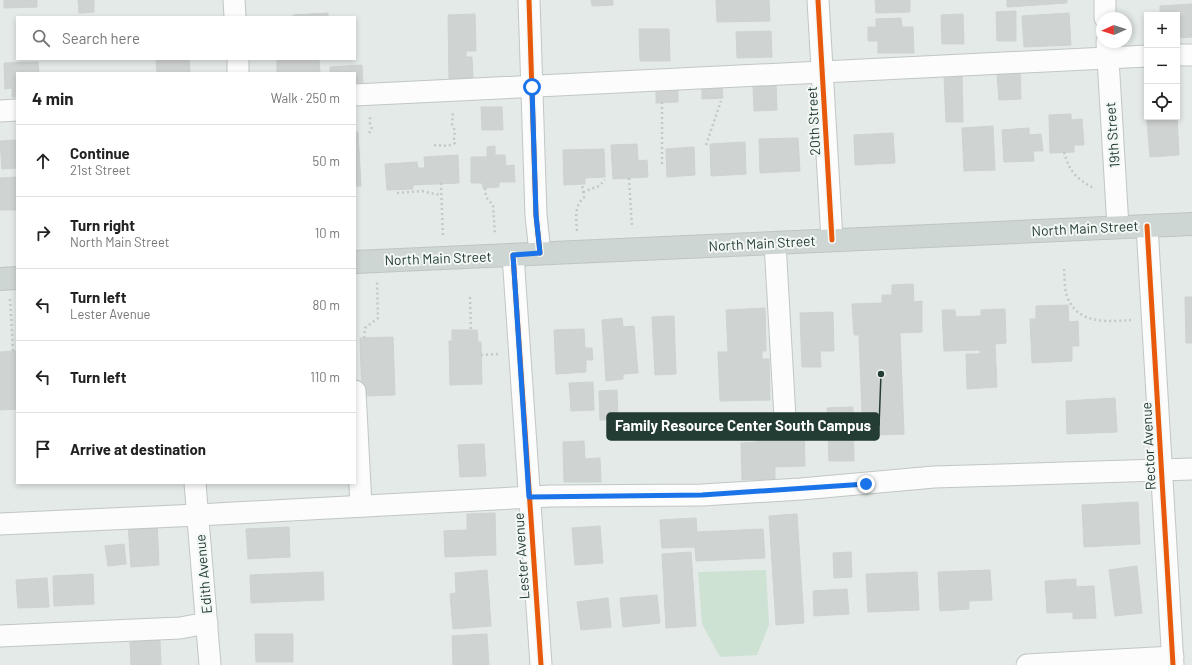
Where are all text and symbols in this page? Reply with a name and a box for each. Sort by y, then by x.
north arrow [1096,12,1132,48]
map controls [1144,12,1180,120]
button: + [1144,12,1180,48]
search box [16,16,356,60]
icon: search [30,27,52,49]
text: Search here [62,29,140,47]
button: − [1144,48,1180,84]
route start [523,78,541,96]
button: locate [1144,84,1180,120]
street label: 20th Street [803,86,823,156]
text: 4 min [32,88,74,108]
text: Walk · 250 m [271,90,340,106]
street label: 19th Street [1101,102,1123,168]
text: Continue [70,144,130,162]
icon: ahead [32,150,54,172]
text: 50 m [313,153,340,169]
text: 21st Street [70,162,130,178]
text: Turn right [70,216,135,234]
street label: North Main Street [1031,217,1139,239]
icon: right [32,222,54,244]
text: 10 m [315,225,340,241]
street label: North Main Street [708,232,816,254]
text: North Main Street [70,234,169,250]
street label: North Main Street [384,248,492,268]
text: Turn left [70,288,126,306]
icon: left [32,294,54,316]
text: 80 m [313,297,340,313]
text: Lester Avenue [70,306,151,322]
icon: left [32,366,54,388]
text: Turn left [70,368,126,386]
text: 110 m [310,369,340,385]
street label: Rector Avenue [1137,402,1159,490]
callout: Family Resource Center South Campus [607,413,879,440]
text: Family Resource Center South Campus [615,416,872,434]
icon: arrive [32,438,54,460]
text: Arrive at destination [70,440,206,458]
route end [857,475,875,493]
street label: Lester Avenue [509,512,533,600]
street label: Edith Avenue [191,534,215,614]

